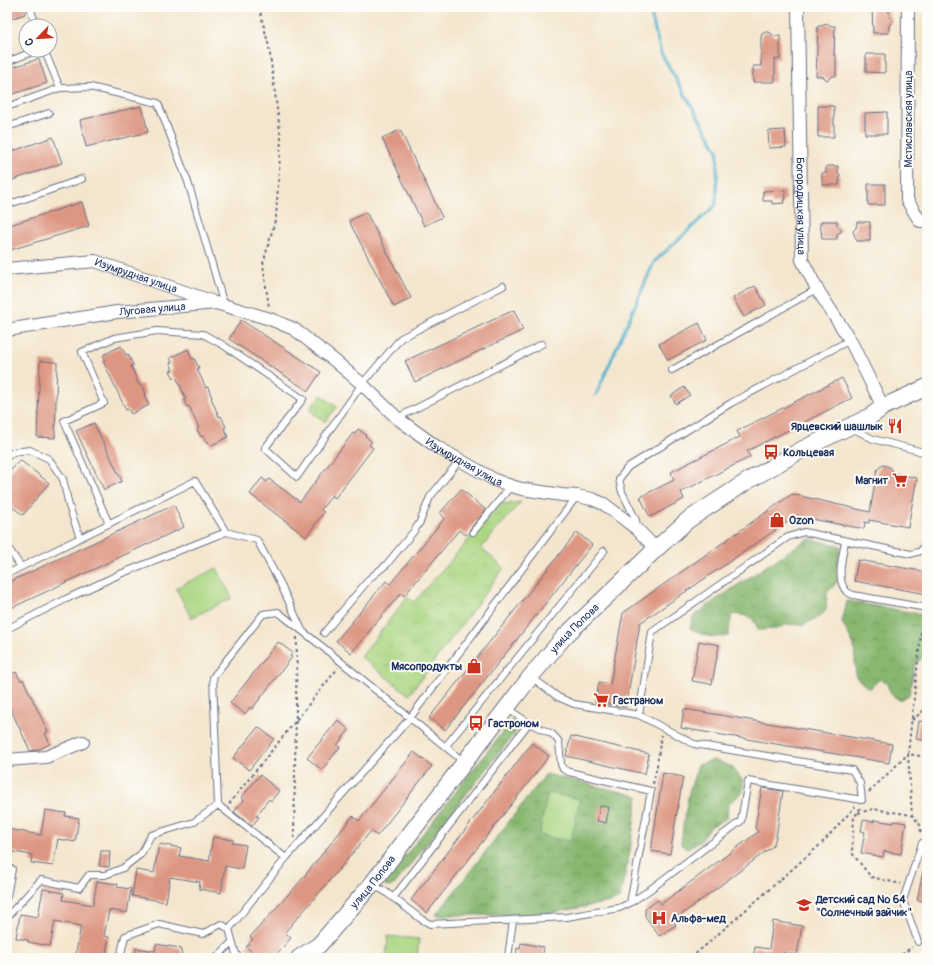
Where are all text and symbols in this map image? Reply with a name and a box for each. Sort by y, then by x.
north arrow [18,18,58,58]
text: С [22,36,37,48]
street label: Мстиславская улица [902,71,915,167]
street label: Богородицкая улица [793,157,808,255]
street label: Изумрудная улица [93,256,179,296]
street label: Луговая улица [118,300,186,319]
restaurant icon: Ярцевский шашлык [886,417,904,435]
place label: Ярцевский шашлык [791,420,883,433]
street label: Изумрудная улица [423,435,504,489]
bus stop icon: Кольцевая [762,443,780,461]
place label: Кольцевая [783,446,834,459]
supermarket icon: Магнит [891,471,909,489]
place label: Магнит [855,474,888,487]
shop icon: Ozon [768,511,786,529]
place label: Ozon [789,514,814,527]
street label: улица Попова [547,601,602,657]
shop icon: Мясопродукты [465,657,483,675]
place label: Мясопродукты [391,660,462,673]
supermarket icon: Гастраном [592,691,610,709]
place label: Гастраном [613,694,663,707]
bus stop icon: Гастроном [467,714,485,732]
place label: Гастроном [488,717,539,730]
street label: улица Попова [347,853,398,912]
place label: Детский сад № 64 "Солнечный зайчик" [815,893,912,919]
school or university icon: Детский сад № 64 "Солнечный зайчик" [795,896,813,914]
hospital icon: Альфа-мед [650,909,668,927]
place label: Альфа-мед [671,912,726,925]

